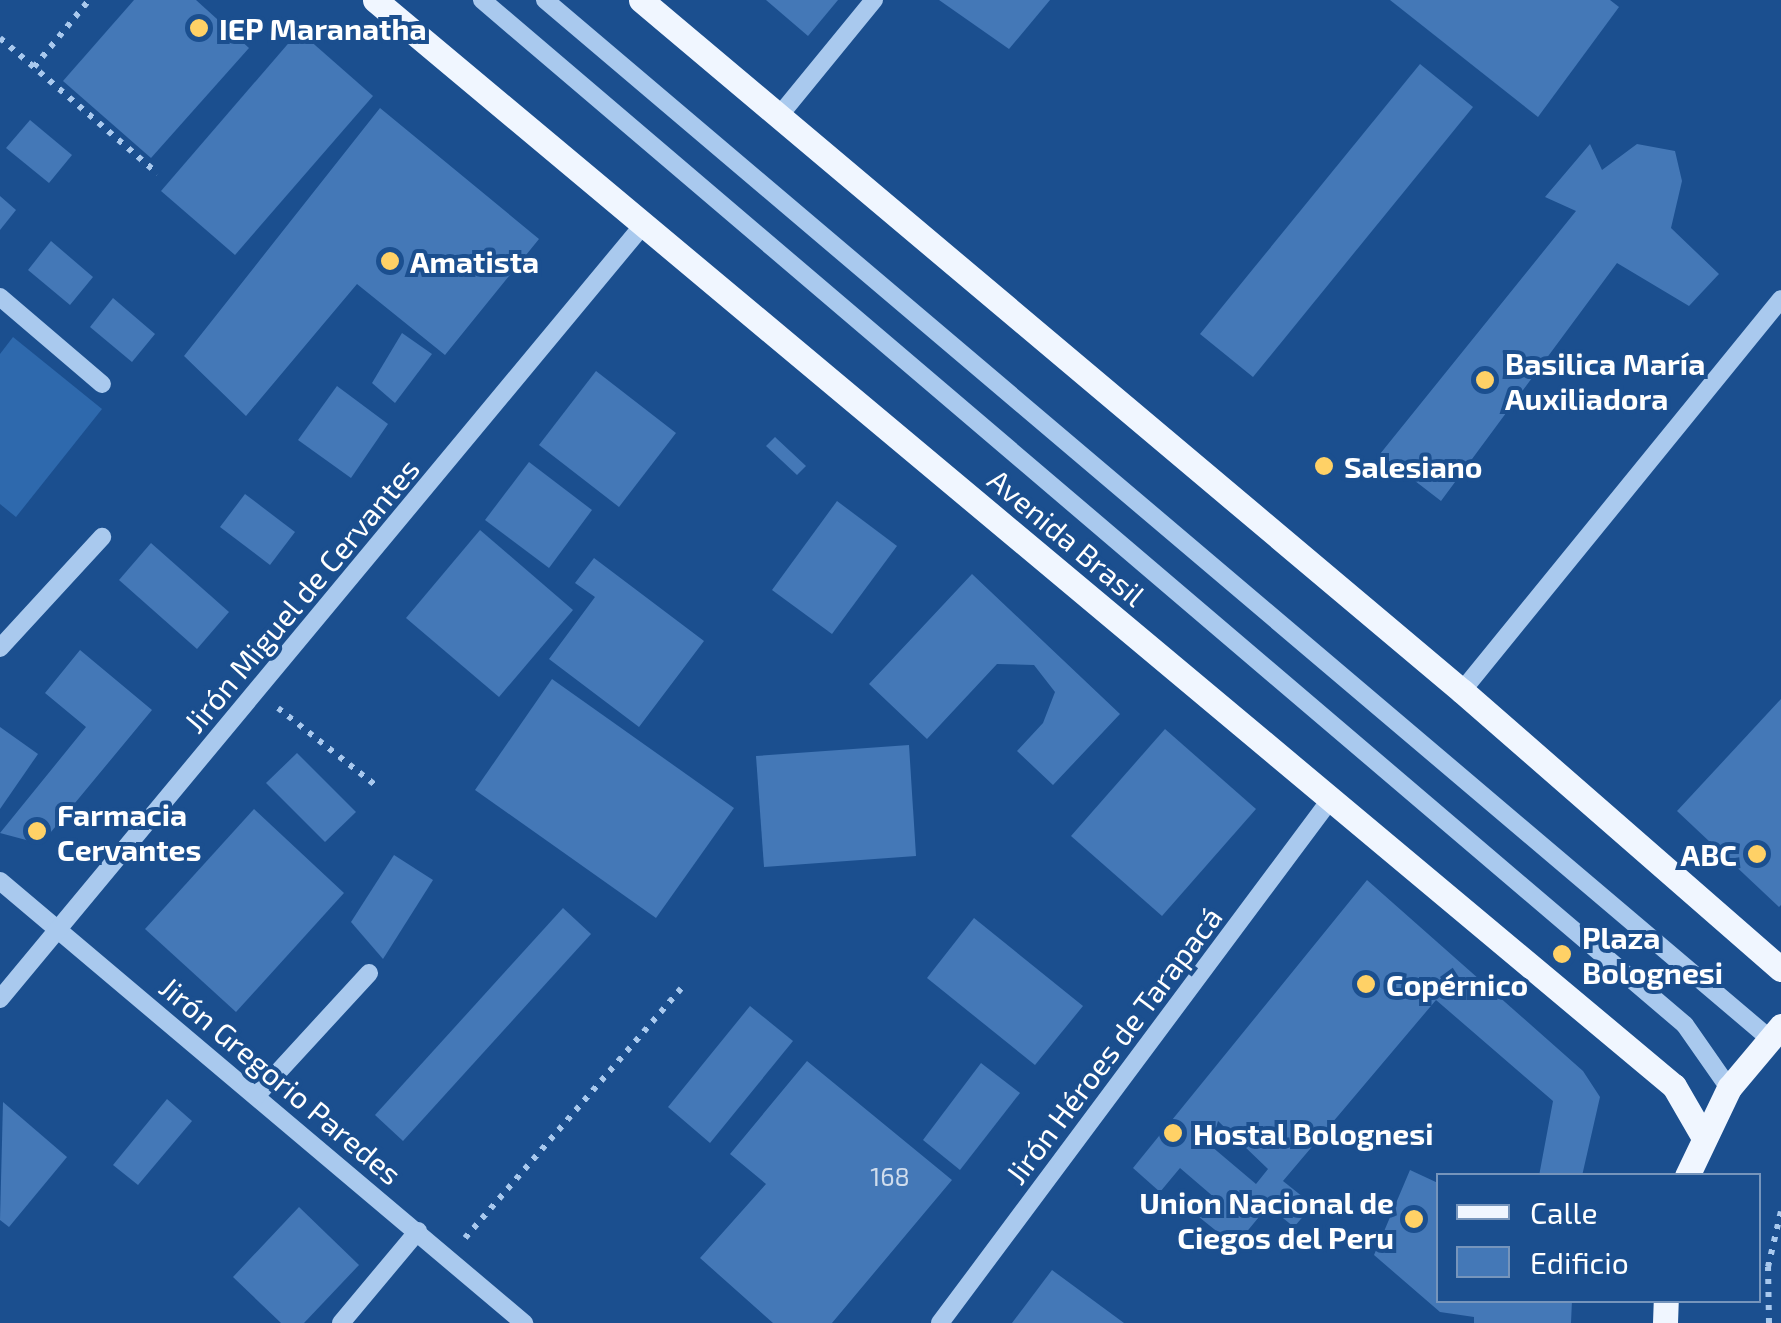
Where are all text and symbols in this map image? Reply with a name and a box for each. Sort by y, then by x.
place label: IEP Maranatha [219,10,427,46]
marker: IEP Maranatha [188,17,210,39]
place label: Amatista [410,243,539,279]
marker: Amatista [379,250,401,272]
place label: Basilica María Auxiliadora [1505,345,1705,416]
marker: Basilica María Auxiliadora [1474,369,1496,391]
place label: Salesiano [1344,448,1482,484]
street label: Jirón Miguel de Cervantes [176,450,426,740]
marker: Salesiano [1313,455,1335,477]
street label: Avenida Brasil [981,461,1153,613]
place label: Farmacia Cervantes [57,796,201,866]
marker: Farmacia Cervantes [26,820,48,842]
place label: ABC [1681,836,1737,872]
marker: ABC [1746,843,1768,865]
street label: Jirón Héroes de Tarapacá [997,899,1229,1191]
place label: Plaza Bolognesi [1582,919,1723,990]
marker: Plaza Bolognesi [1551,943,1573,965]
place label: Copérnico [1386,966,1528,1002]
street label: Jirón Gregorio Paredes [153,968,409,1192]
marker: Copérnico [1355,973,1377,995]
place label: Hostal Bolognesi [1193,1115,1434,1151]
marker: Hostal Bolognesi [1162,1122,1184,1144]
house number: 168 [870,1161,910,1191]
legend [1436,1173,1761,1303]
place label: Union Nacional de Ciegos del Peru [1139,1184,1394,1254]
text: Calle [1530,1194,1598,1230]
marker: Union Nacional de Ciegos del Peru [1403,1208,1425,1230]
text: Edificio [1530,1244,1629,1280]

